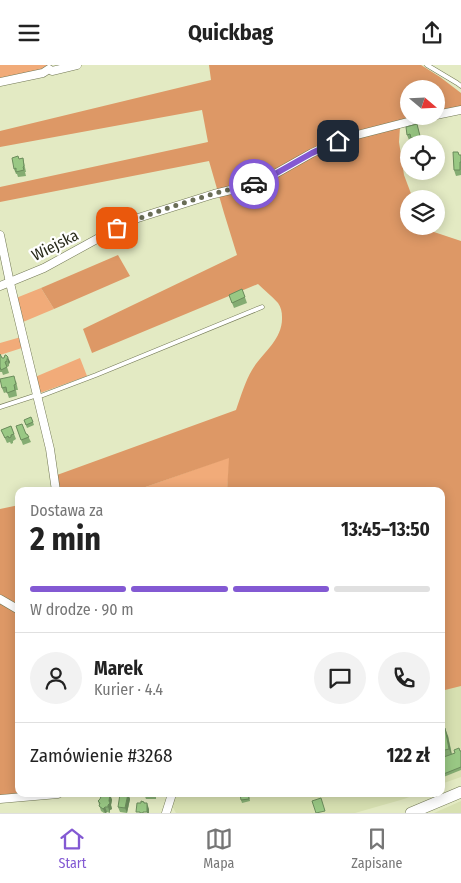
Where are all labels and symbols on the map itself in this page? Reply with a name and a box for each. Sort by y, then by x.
north arrow [400,80,445,125]
pin [317,120,359,162]
courier [229,159,279,209]
pin [96,207,138,249]
street label: Wiejska [28,225,82,265]

